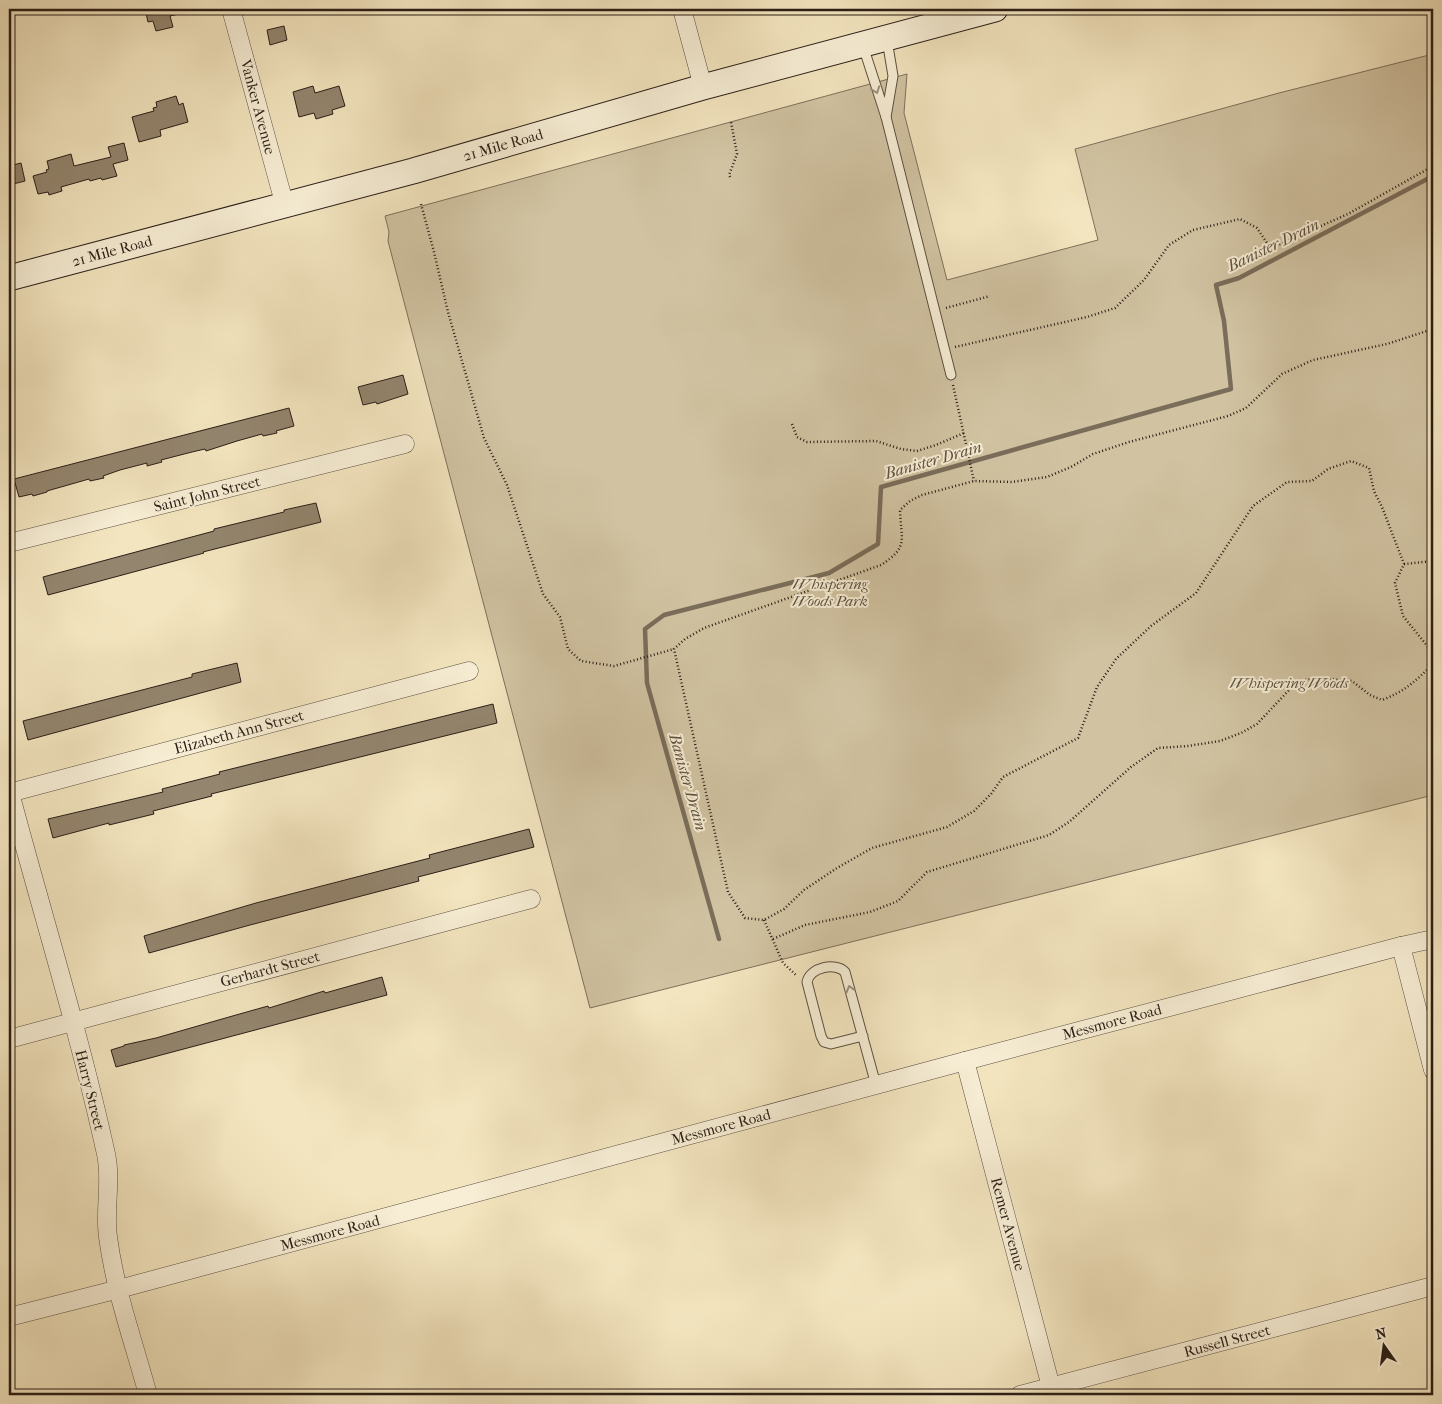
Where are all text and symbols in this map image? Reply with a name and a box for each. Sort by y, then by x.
street label: Vanker Avenue [236,57,279,157]
one-way arrow [870,85,880,94]
street label: 21 Mile Road [461,125,546,165]
water label: Banister Drain [1223,215,1322,276]
street label: 21 Mile Road [70,231,155,270]
water label: Banister Drain [881,437,984,483]
street label: Saint John Street [152,472,263,516]
park label: Whispering Woods Park [792,575,869,610]
park label: Whispering Woods [1230,674,1349,692]
street label: Elizabeth Ann Street [172,706,306,758]
water label: Banister Drain [665,730,711,833]
street label: Gerhardt Street [218,947,322,991]
one-way arrow [845,984,856,993]
street label: Messmore Road [1060,1000,1165,1044]
street label: Harry Street [71,1048,109,1133]
street label: Messmore Road [669,1105,774,1149]
street label: Remer Avenue [987,1175,1029,1273]
street label: Messmore Road [278,1211,383,1255]
street label: Russell Street [1182,1321,1273,1361]
north arrow [1360,1322,1410,1372]
text: N [1374,1324,1389,1343]

